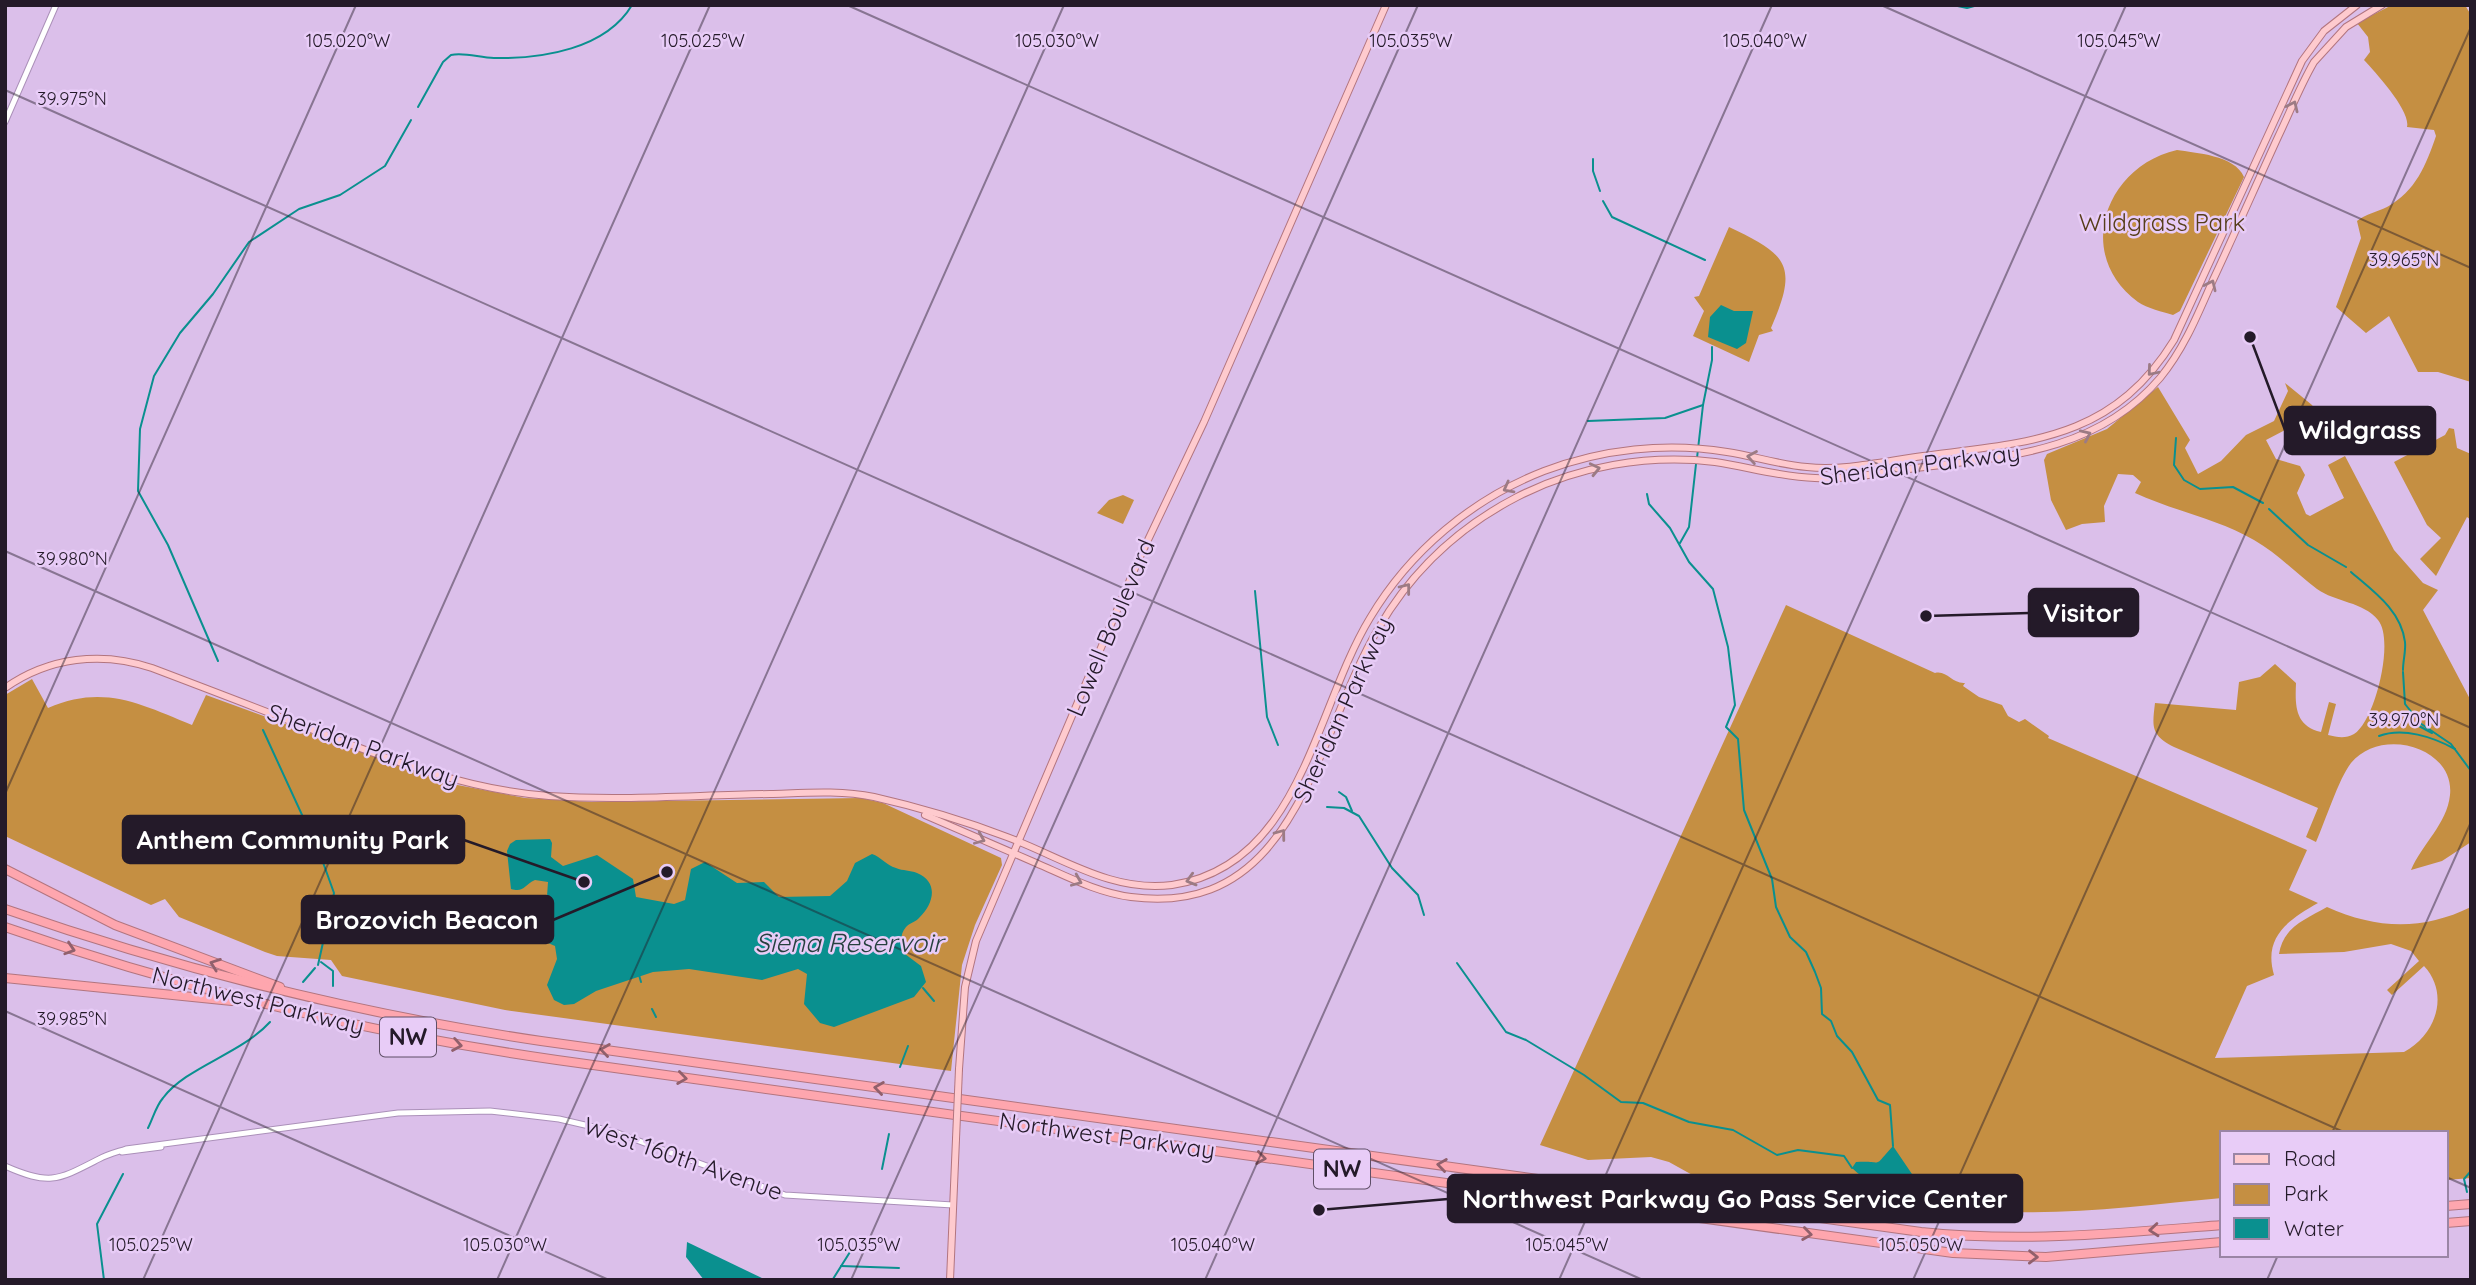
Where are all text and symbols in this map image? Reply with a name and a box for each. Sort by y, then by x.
text: 105.020°W [306,29,390,52]
text: 105.025°W [661,29,745,52]
text: 105.030°W [1015,29,1099,52]
text: 105.035°W [1369,29,1453,52]
text: 105.040°W [1723,29,1807,52]
text: 105.045°W [2077,29,2161,52]
text: 39.975°N [37,87,107,110]
one-way arrow [2284,101,2298,113]
park label: Wildgrass Park [2079,207,2245,237]
text: 39.965°N [2369,248,2439,271]
one-way arrow [2203,280,2217,292]
one-way arrow [2148,363,2160,376]
callout: Wildgrass [2285,407,2435,454]
text: Wildgrass [2299,413,2421,446]
one-way arrow [2079,429,2091,443]
street label: Sheridan Parkway [1818,437,2022,491]
one-way arrow [1746,450,1758,465]
one-way arrow [1588,463,1600,477]
one-way arrow [1503,480,1515,493]
street label: Lowell Boulevard [1059,535,1161,721]
text: 39.980°N [36,547,108,570]
one-way arrow [1398,583,1410,596]
callout: Visitor [2029,589,2138,636]
text: Visitor [2043,596,2123,629]
street label: Sheridan Parkway [1286,612,1398,807]
street label: Sheridan Parkway [263,696,463,794]
text: 39.970°N [2369,708,2439,731]
callout: Anthem Community Park [123,816,464,863]
text: Anthem Community Park [136,823,450,856]
one-way arrow [1273,829,1285,841]
one-way arrow [973,831,986,845]
one-way arrow [1186,872,1198,887]
one-way arrow [1070,873,1083,887]
callout: Brozovich Beacon [302,896,553,943]
text: Brozovich Beacon [316,903,538,936]
water label: Siena Reservoir [755,926,946,959]
one-way arrow [63,941,76,955]
one-way arrow [210,958,222,972]
street label: Northwest Parkway [149,959,367,1041]
text: 39.985°N [37,1007,107,1030]
road number: NW [380,1018,436,1056]
one-way arrow [451,1037,463,1052]
one-way arrow [599,1043,611,1058]
one-way arrow [676,1070,688,1085]
one-way arrow [873,1081,885,1096]
street label: Northwest Parkway [997,1105,1217,1165]
street label: West 160th Avenue [580,1110,787,1206]
legend [2220,1131,2448,1257]
text: Road [2284,1145,2336,1171]
one-way arrow [1255,1150,1267,1165]
road number: NW [1314,1150,1370,1188]
one-way arrow [1436,1158,1448,1173]
callout: Northwest Parkway Go Pass Service Center [1448,1175,2022,1222]
text: Park [2284,1180,2328,1206]
text: Northwest Parkway Go Pass Service Center [1462,1182,2008,1215]
text: Water [2284,1215,2344,1241]
one-way arrow [2148,1222,2159,1237]
one-way arrow [1802,1226,1813,1241]
text: 105.025°W [109,1233,193,1256]
text: 105.030°W [463,1233,547,1256]
text: 105.035°W [817,1233,901,1256]
text: 105.040°W [1171,1233,1255,1256]
text: 105.045°W [1525,1233,1609,1256]
text: 105.050°W [1879,1233,1963,1256]
one-way arrow [2029,1249,2039,1265]

